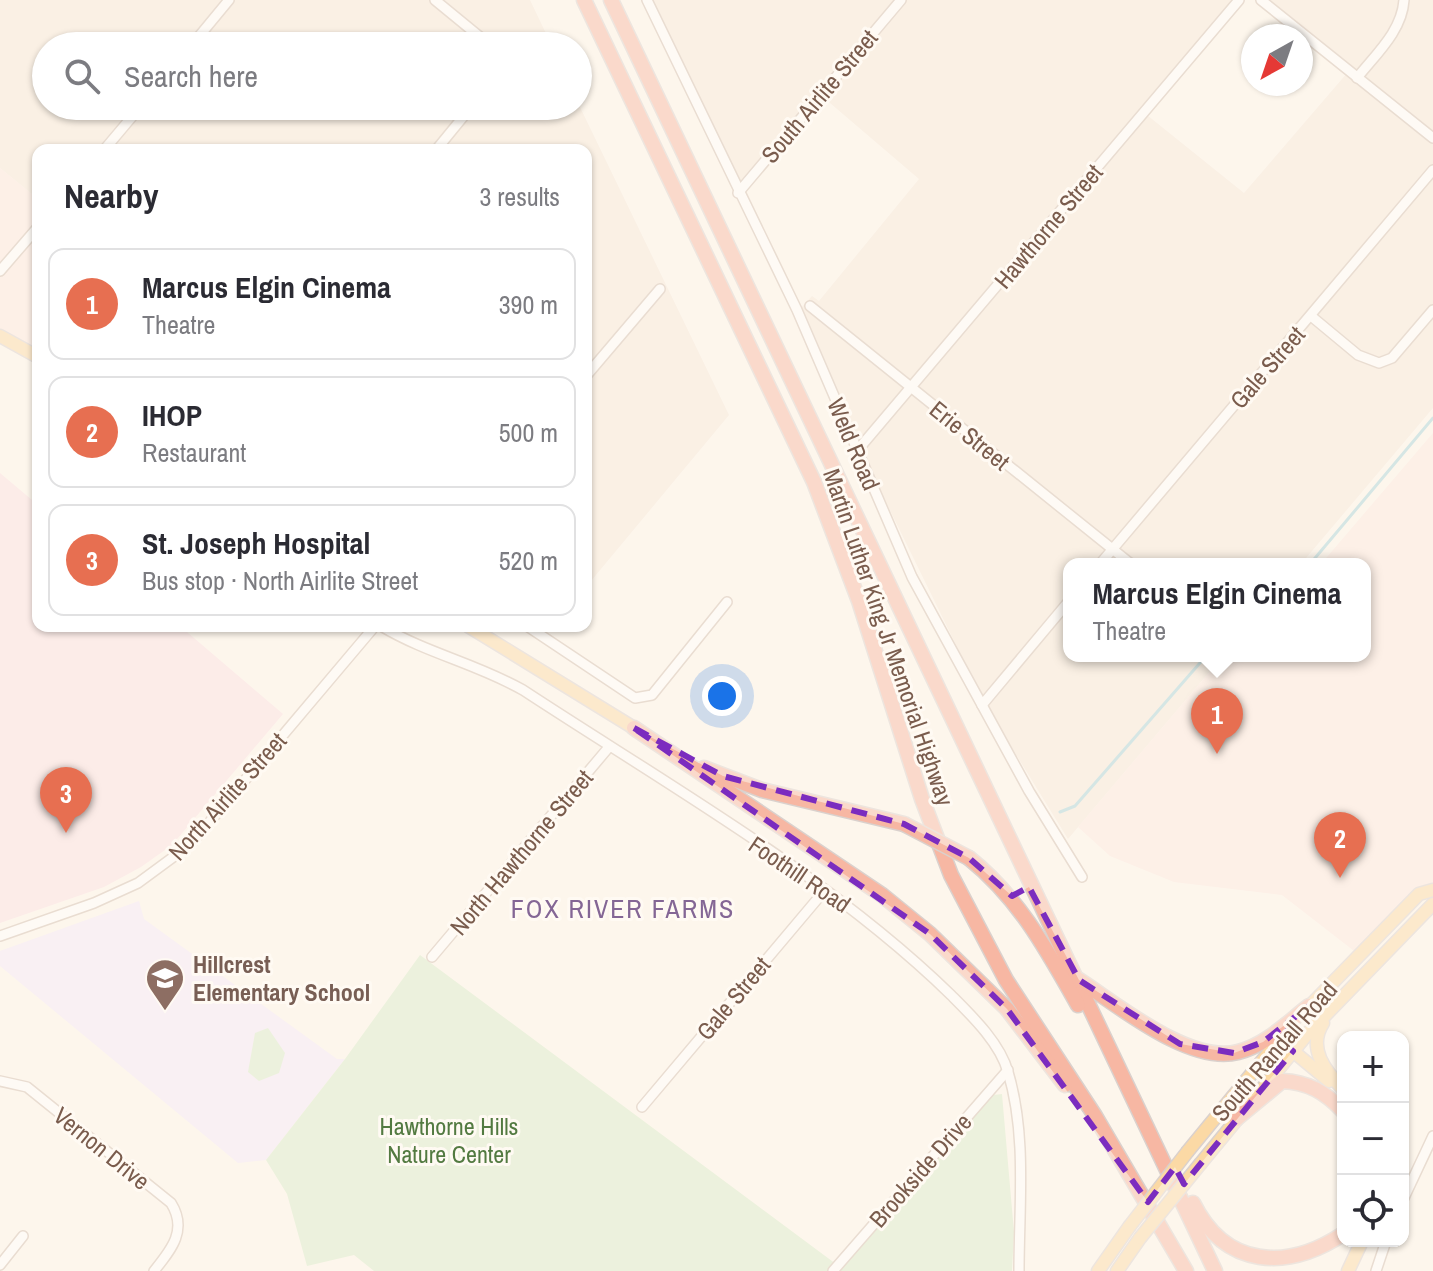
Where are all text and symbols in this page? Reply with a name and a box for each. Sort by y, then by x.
street label: South Airlite Street [754,22,885,170]
north arrow [1241,24,1313,96]
search box [32,32,592,120]
icon: search [60,54,104,98]
text: Search here [124,56,258,96]
street label: Hawthorne Street [987,157,1110,295]
text: Nearby [64,173,159,219]
text: 3 results [479,179,560,214]
text: Marcus Elgin Cinema [142,267,391,307]
text: 1 [86,287,98,322]
text: 390 m [499,287,558,322]
text: Theatre [142,307,215,342]
street label: Gale Street [1222,319,1312,415]
street label: Weld Road [820,393,888,495]
street label: Erie Street [923,393,1017,477]
text: IHOP [142,395,202,435]
text: 2 [86,415,98,450]
text: 500 m [499,415,558,450]
text: Restaurant [142,435,246,470]
street label: Martin Luther King Jr Memorial Highway [816,464,962,810]
text: St. Joseph Hospital [142,523,370,563]
text: 3 [86,543,98,578]
text: 520 m [499,543,558,578]
popup [1063,558,1371,662]
text: Bus stop · North Airlite Street [142,563,418,598]
text: Marcus Elgin Cinema [1093,573,1341,613]
text: Theatre [1093,613,1166,648]
your location [702,676,742,716]
pin: 1 [1191,688,1243,754]
street label: North Airlite Street [161,725,293,867]
street label: North Hawthorne Street [442,762,600,941]
pin: 3 [40,767,92,833]
pin: 2 [1314,812,1366,878]
street label: Foothill Road [743,828,857,920]
district label: FOX RIVER FARMS [511,891,735,926]
place label: Hillcrest Elementary School [193,948,370,1008]
street label: Gale Street [689,949,778,1046]
school or university icon: Hillcrest Elementary School [144,957,186,1012]
street label: South Randall Road [1204,974,1344,1128]
map controls [1337,1031,1409,1247]
button: + [1337,1031,1409,1103]
street label: Vernon Drive [47,1099,157,1197]
button: − [1337,1103,1409,1175]
street label: Brookside Drive [862,1106,978,1234]
park label: Hawthorne Hills Nature Center [380,1110,518,1170]
button: locate [1337,1175,1409,1247]

